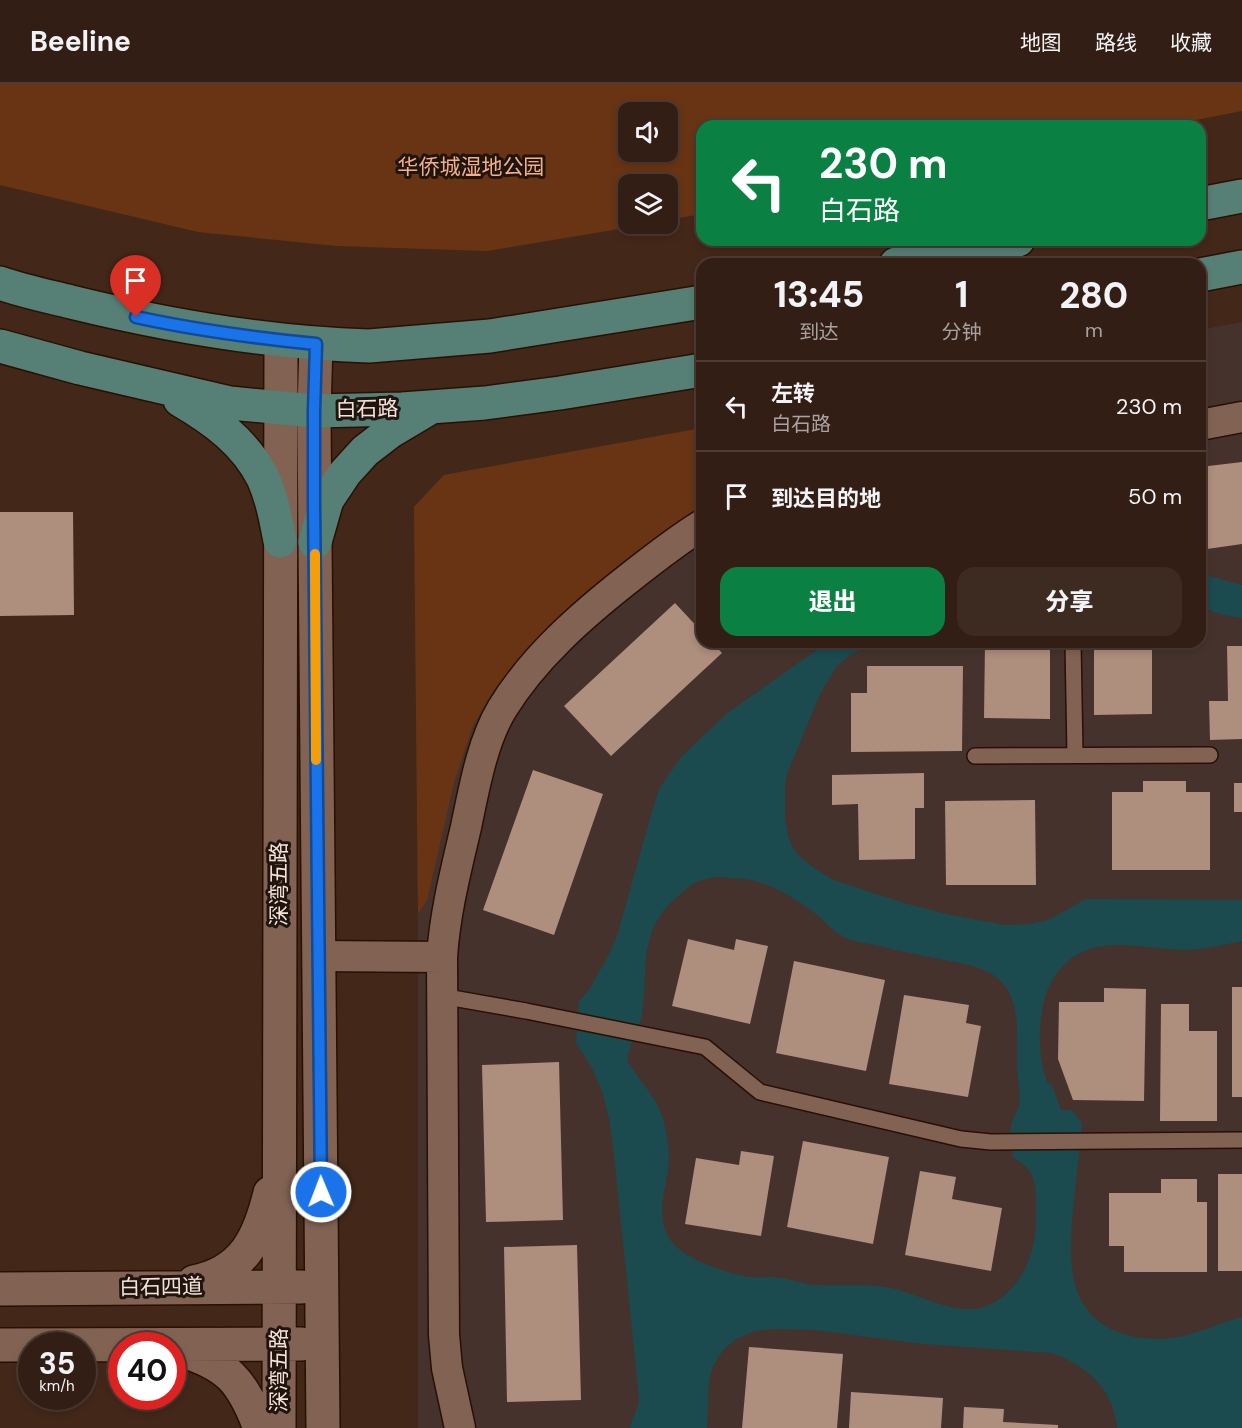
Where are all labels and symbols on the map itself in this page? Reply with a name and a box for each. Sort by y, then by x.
park label: 华侨城湿地公园 [398,153,545,181]
pin [110,255,161,317]
street label: 白石路 [335,394,399,424]
street label: 深湾五路 [265,842,293,926]
position arrow [289,1160,353,1224]
street label: 白石四道 [119,1272,203,1302]
street label: 深湾五路 [265,1328,293,1412]
speed limit sign: 40 [108,1332,186,1410]

